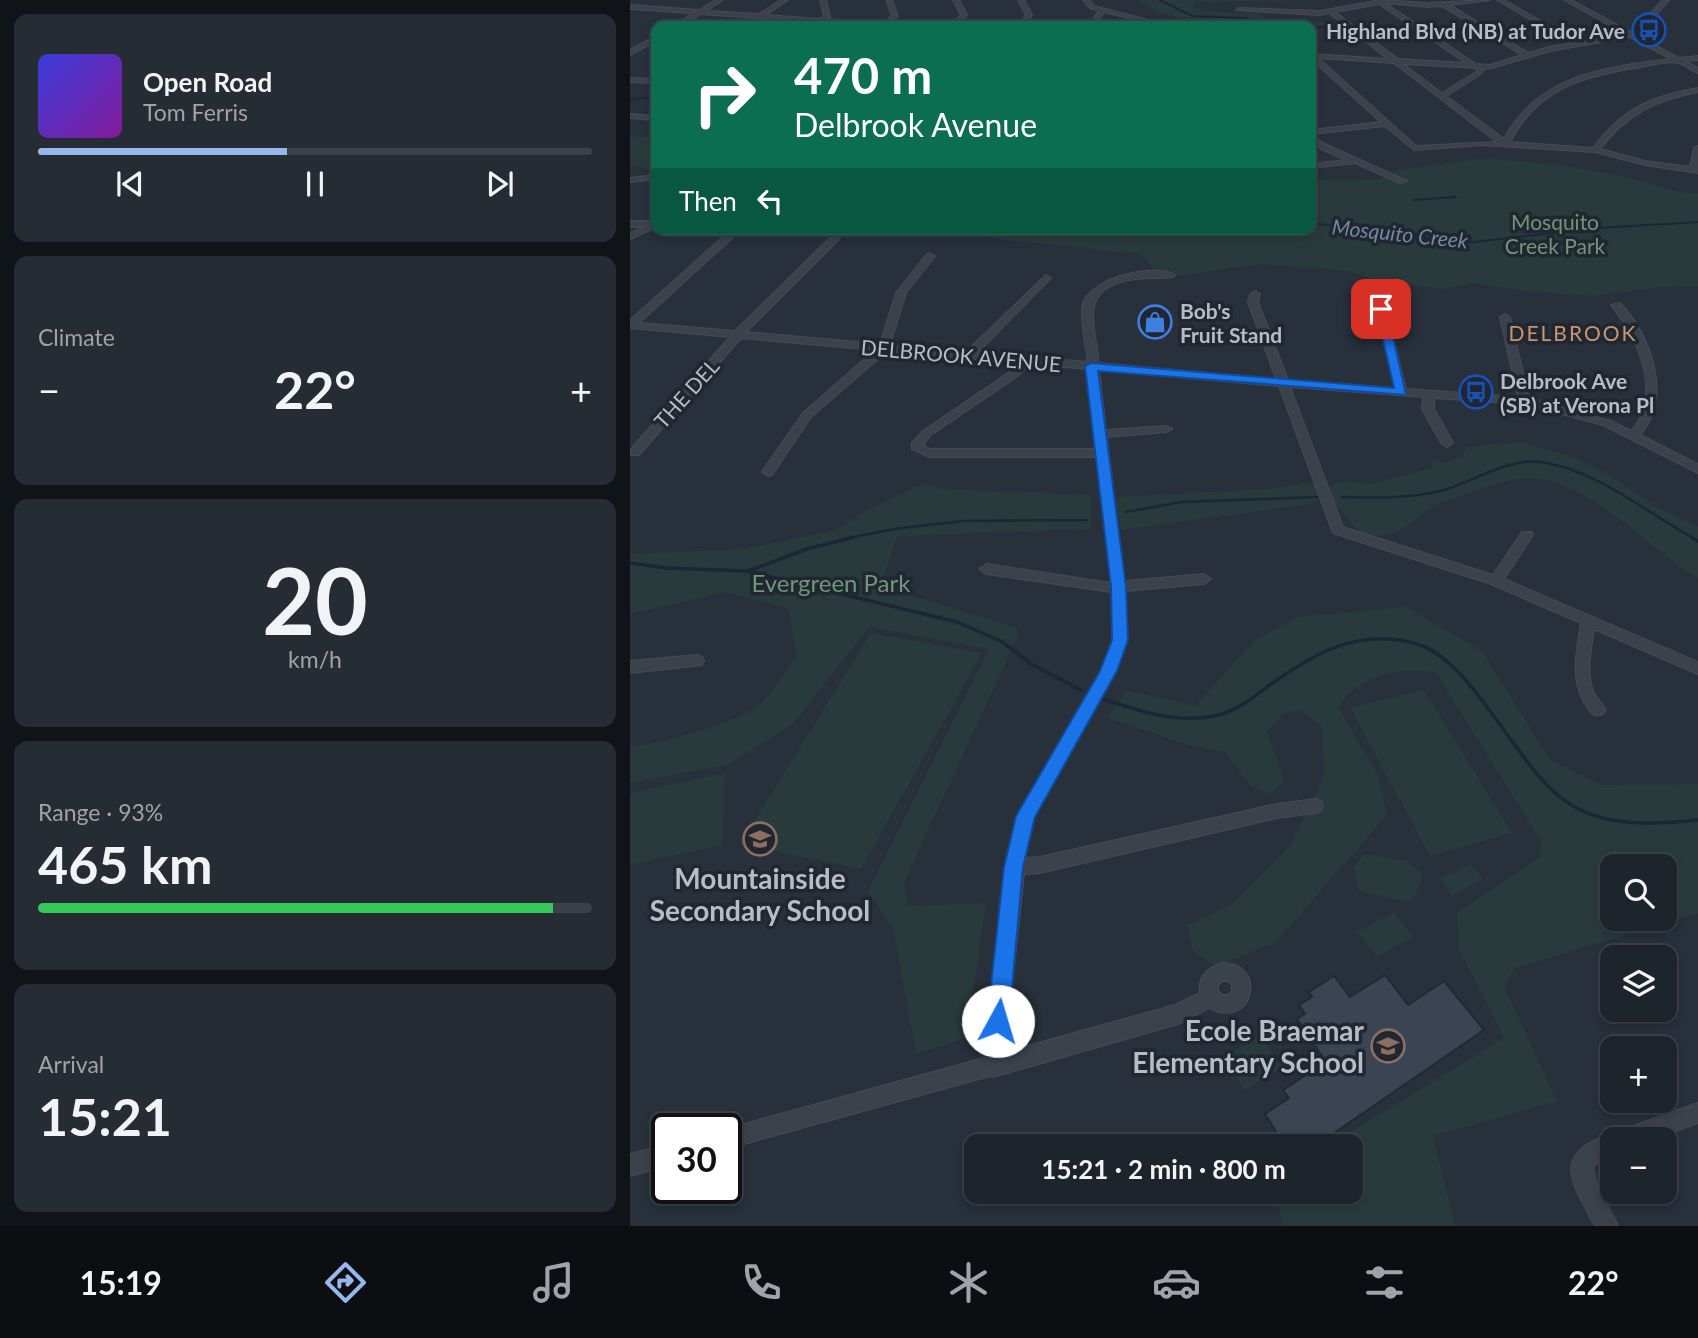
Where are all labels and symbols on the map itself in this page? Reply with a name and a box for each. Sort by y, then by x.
bus stop icon: Highland Blvd (NB) at Tudor Ave [1630,11,1668,49]
place label: Highland Blvd (NB) at Tudor Ave [1326,18,1625,43]
park label: Mosquito Creek Park [1505,209,1606,258]
water label: Mosquito Creek [1331,213,1470,253]
pin [1351,279,1411,339]
place label: Bob's Fruit Stand [1180,298,1282,347]
shop icon: Bob's Fruit Stand [1136,303,1174,341]
district label: DELBROOK [1508,320,1638,345]
street label: DELBROOK AVENUE [860,334,1062,376]
street label: THE DEL [648,353,724,433]
place label: Delbrook Ave (SB) at Verona Pl [1500,368,1654,417]
bus stop icon: Delbrook Ave (SB) at Verona Pl [1457,373,1495,411]
park label: Evergreen Park [752,568,911,597]
school or university icon: Mountainside Secondary School [741,820,779,858]
place label: Mountainside Secondary School [650,861,870,927]
position arrow [961,984,1035,1058]
place label: Ecole Braemar Elementary School [1132,1013,1365,1079]
school or university icon: Ecole Braemar Elementary School [1369,1027,1407,1065]
speed limit sign: 30 [651,1113,742,1204]

